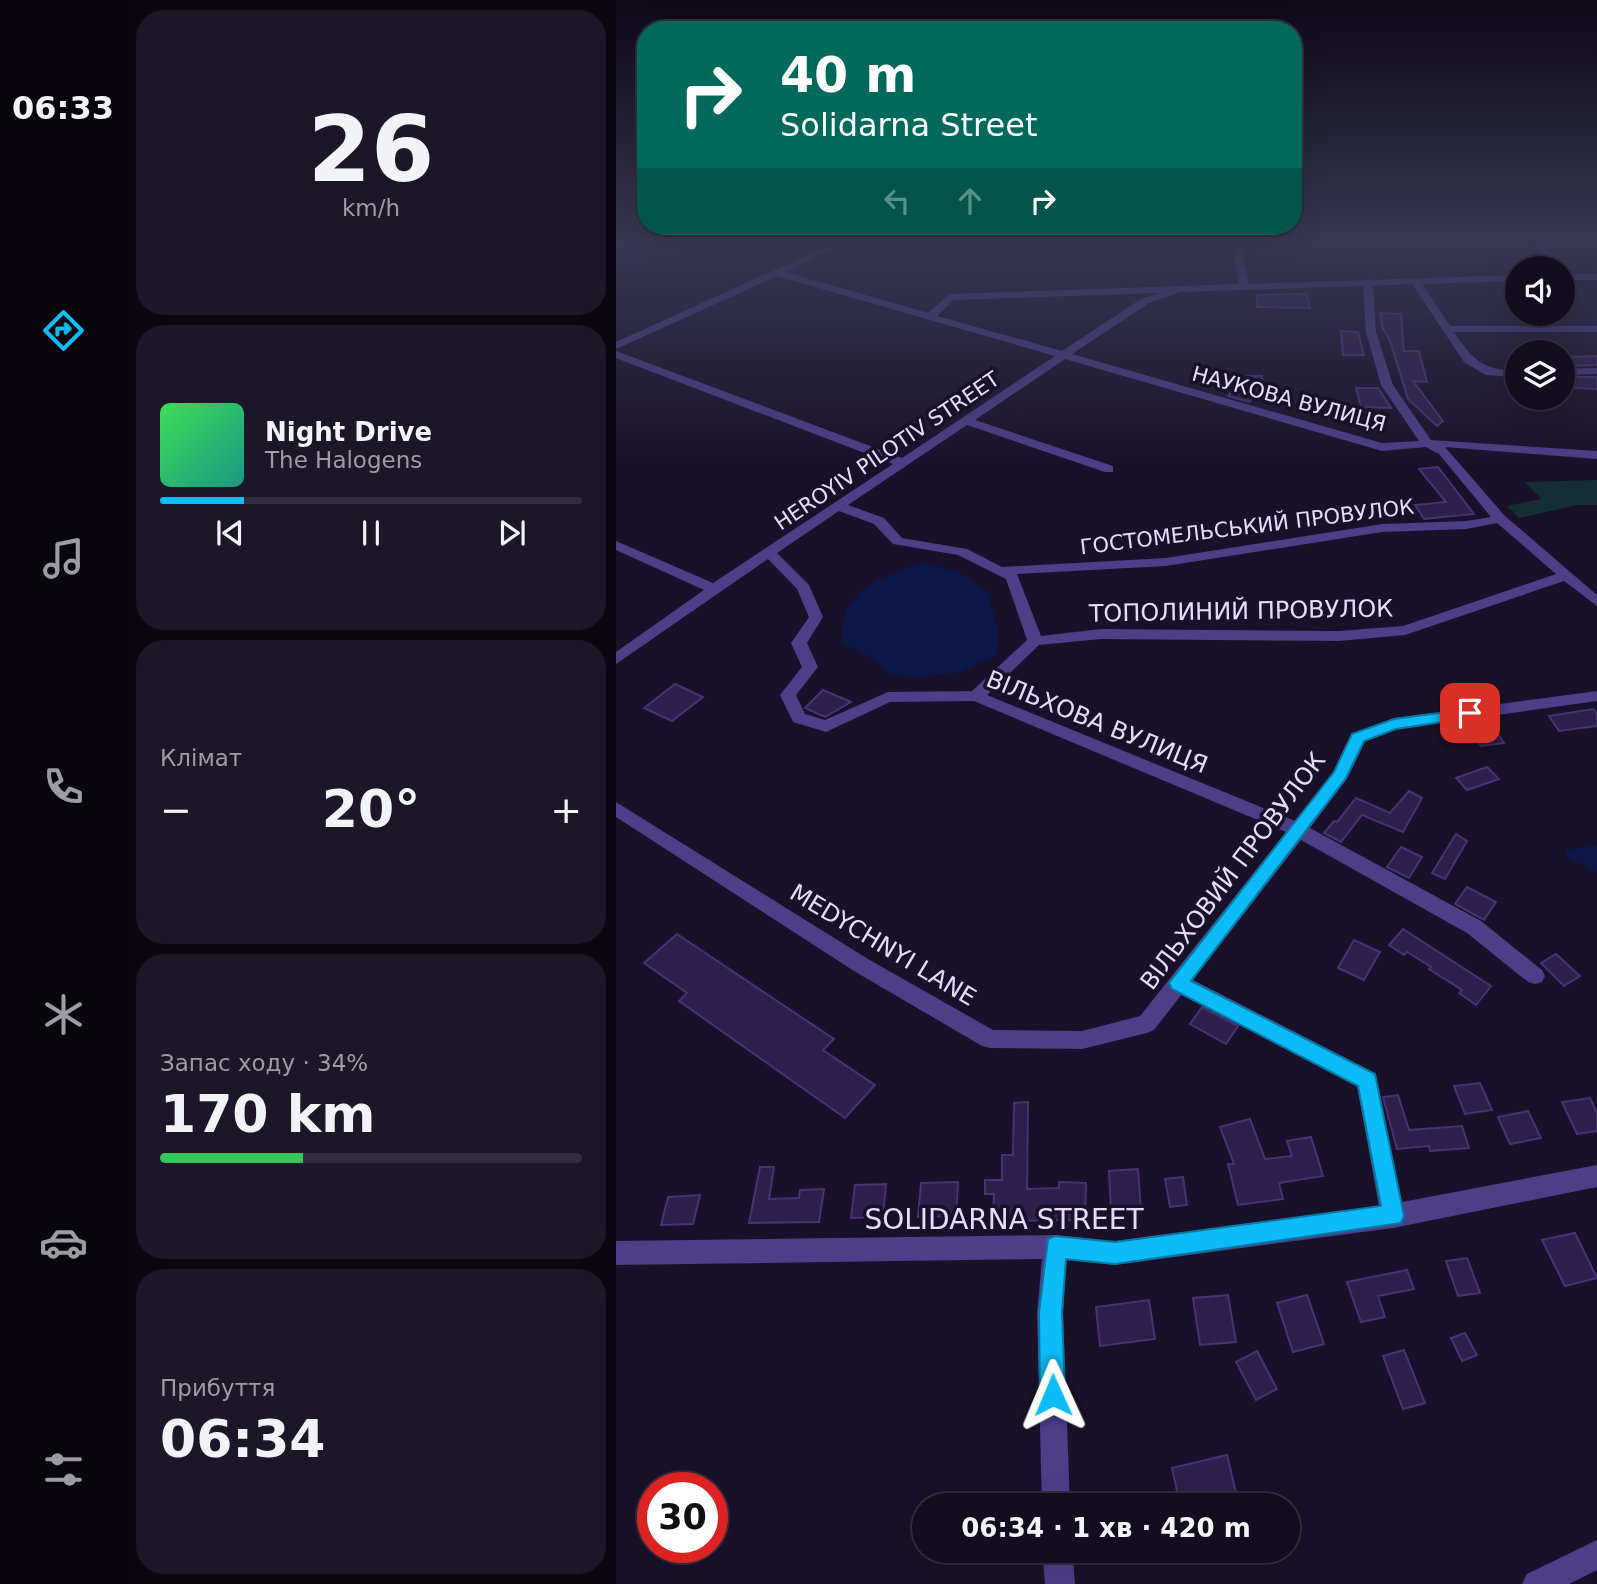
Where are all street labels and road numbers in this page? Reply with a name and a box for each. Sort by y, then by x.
street label: НАУКОВА ВУЛИЦЯ [1190,362,1388,436]
street label: HEROYIV PILOTIV STREET [770,367,1004,535]
street label: ГОСТОМЕЛЬСЬКИЙ ПРОВУЛОК [1078,494,1416,559]
street label: ТОПОЛИНИЙ ПРОВУЛОК [1087,593,1393,628]
street label: ВІЛЬХОВА ВУЛИЦЯ [982,665,1212,779]
street label: ВІЛЬХОВИЙ ПРОВУЛОК [1134,746,1331,995]
street label: MEDYCHNYI LANE [785,878,981,1012]
street label: SOLIDARNA STREET [864,1203,1144,1236]

